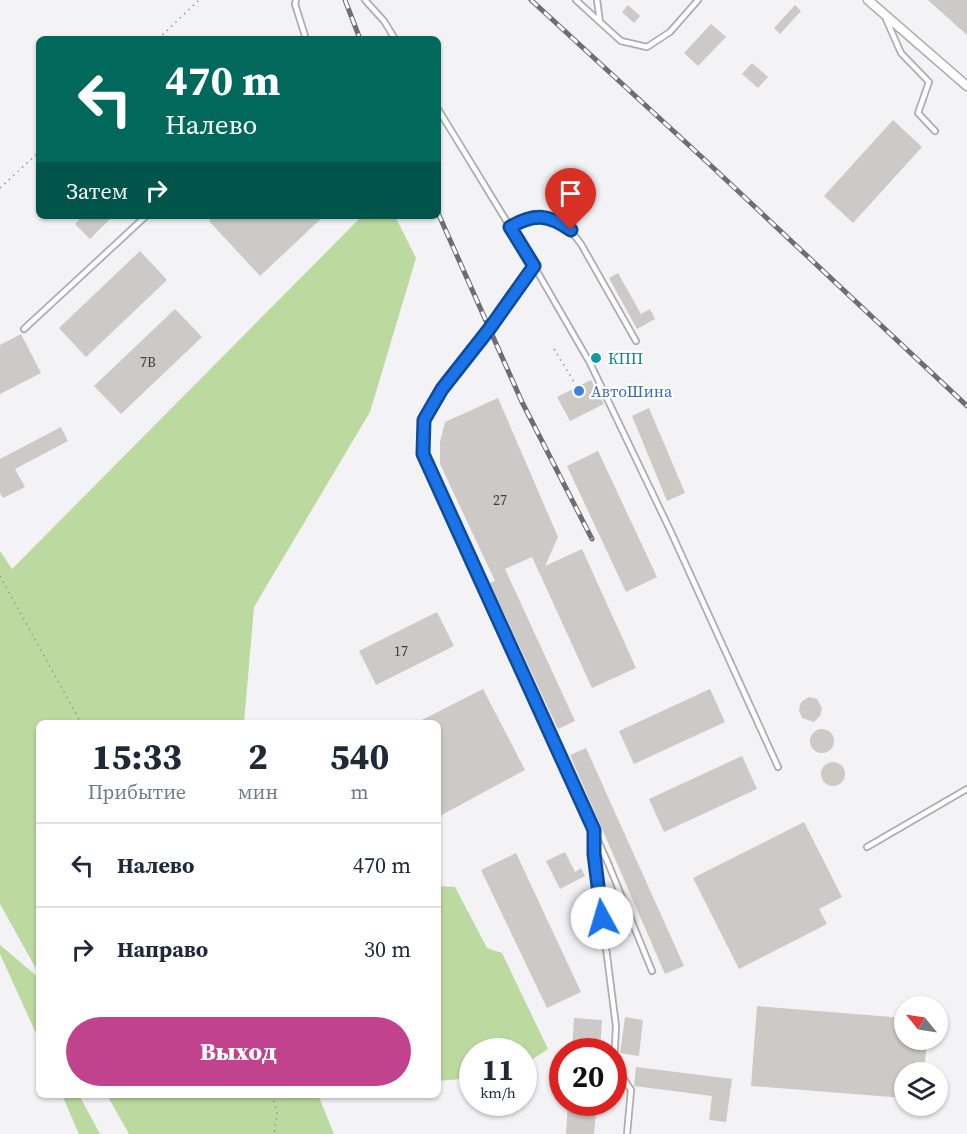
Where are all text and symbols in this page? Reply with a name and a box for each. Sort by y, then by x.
text: 470 m [165,51,280,109]
icon: left [66,60,144,138]
text: Налево [165,106,257,143]
pin [545,168,596,230]
icon: right [140,174,173,207]
text: Затем [66,176,128,206]
icon: arrive [554,177,587,210]
place label: КПП [608,347,643,369]
marker: КПП [589,351,603,365]
house number: 7В [140,352,156,372]
place label: АвтоШина [591,380,673,402]
marker: АвтоШина [572,384,586,398]
house number: 27 [493,490,507,510]
house number: 17 [394,641,408,661]
text: 15:33 [92,732,182,781]
text: 2 [248,732,268,781]
text: 540 [330,732,389,781]
text: Прибытие [88,778,186,806]
text: мин [238,778,278,806]
text: m [351,778,369,806]
icon: left [66,849,99,882]
text: Налево [117,850,194,880]
text: 470 m [353,850,411,880]
position arrow [570,886,634,950]
icon: right [66,933,99,966]
text: Направо [117,934,208,964]
text: 30 m [364,934,411,964]
north arrow [894,996,948,1050]
map controls [894,996,948,1116]
button: Выход [66,1017,411,1086]
speed limit sign: 20 [549,1038,627,1116]
text: 11 [482,1049,514,1090]
button: layers [894,1062,948,1116]
text: km/h [480,1082,516,1103]

